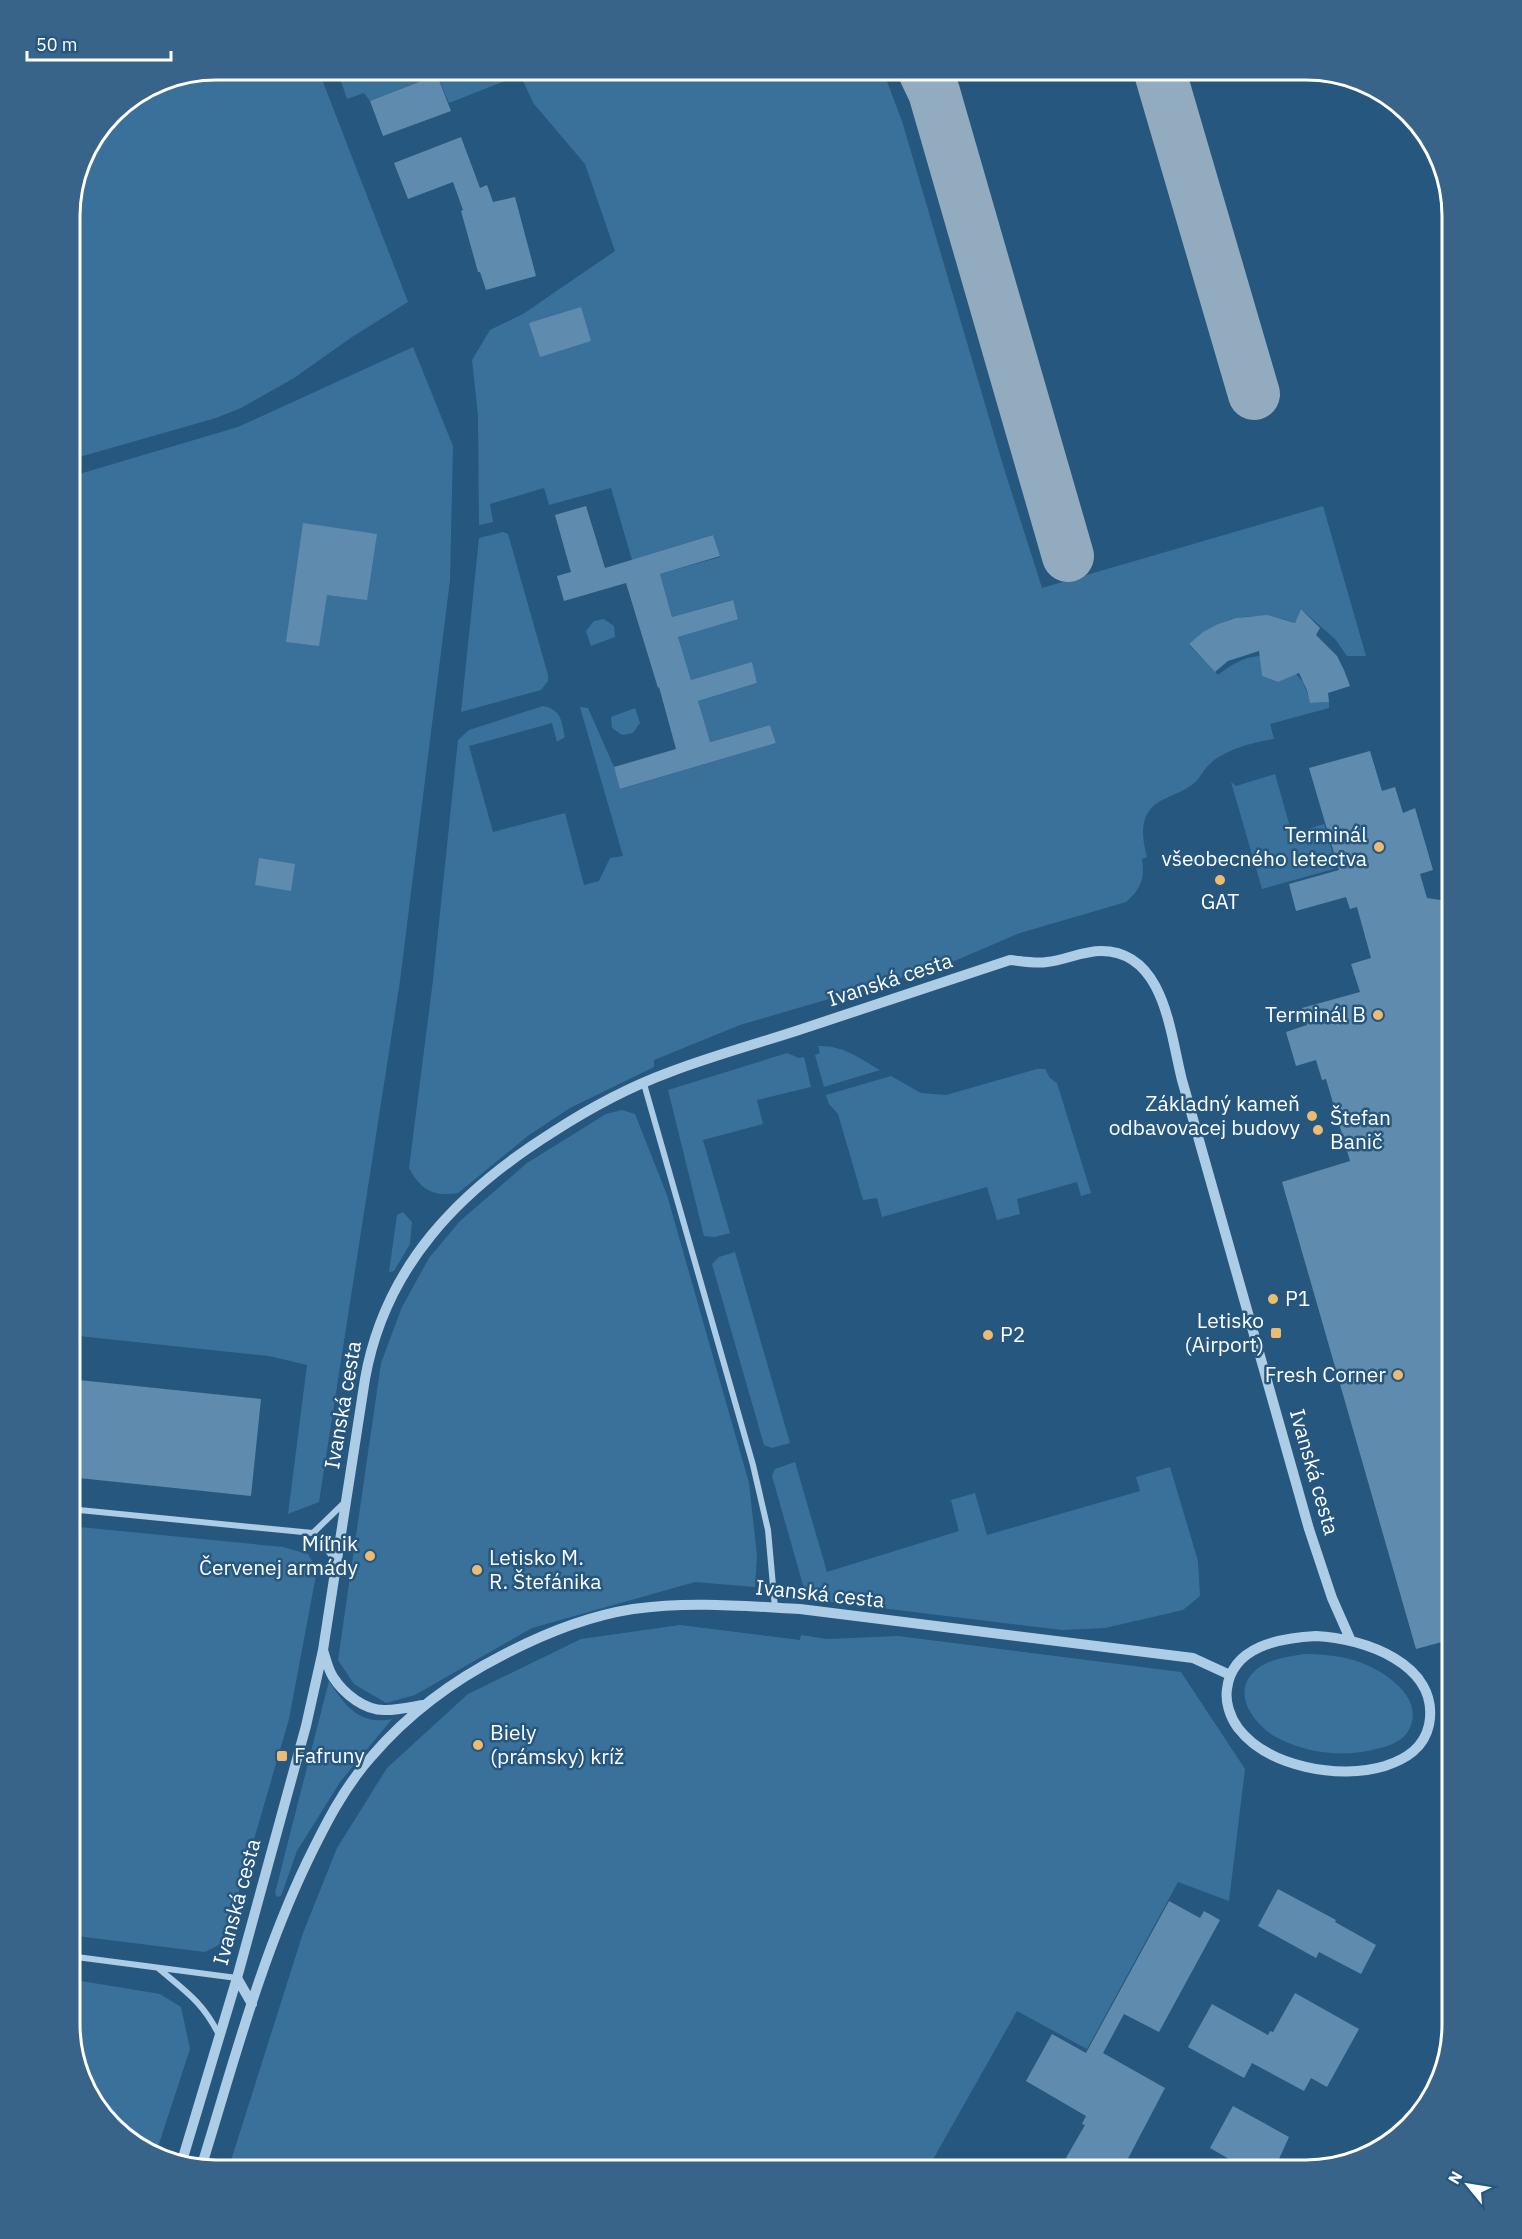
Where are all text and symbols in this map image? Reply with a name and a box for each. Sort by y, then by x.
scale bar [27,24,171,62]
text: 50 m [36,33,78,56]
place label: Terminál všeobecného letectva [1161,820,1367,872]
marker: Terminál všeobecného letectva [1372,840,1386,854]
marker: GAT [1213,873,1227,887]
place label: GAT [1201,887,1239,915]
street label: Ivanská cesta [824,946,956,1012]
place label: Terminál B [1265,1000,1366,1028]
marker: Terminál B [1371,1008,1385,1022]
place label: Základný kameň odbavovacej budovy [1109,1089,1301,1141]
place label: Štefan Banič [1330,1103,1391,1155]
marker: Základný kameň odbavovacej budovy [1305,1109,1319,1123]
marker: Štefan Banič [1311,1123,1325,1137]
place label: P1 [1285,1284,1310,1312]
marker: P1 [1266,1292,1280,1306]
place label: Letisko (Airport) [1184,1306,1264,1358]
place label: P2 [1000,1320,1025,1348]
marker: Letisko (Airport) [1269,1326,1283,1340]
marker: P2 [981,1328,995,1342]
street label: Ivanská cesta [317,1339,367,1471]
place label: Fresh Corner [1265,1360,1386,1388]
marker: Fresh Corner [1391,1368,1405,1382]
street label: Ivanská cesta [1284,1406,1346,1538]
place label: Míľnik Červenej armády [199,1529,359,1581]
place label: Letisko M. R. Štefánika [489,1543,602,1595]
marker: Míľnik Červenej armády [363,1549,377,1563]
marker: Letisko M. R. Štefánika [470,1563,484,1577]
street label: Ivanská cesta [754,1572,886,1614]
place label: Biely (prámsky) kríž [490,1718,624,1770]
marker: Biely (prámsky) kríž [471,1738,485,1752]
place label: Fafruny [294,1741,365,1769]
marker: Fafruny [275,1749,289,1763]
street label: Ivanská cesta [206,1835,266,1968]
north arrow [1438,2155,1498,2215]
text: N [1443,2167,1467,2188]

